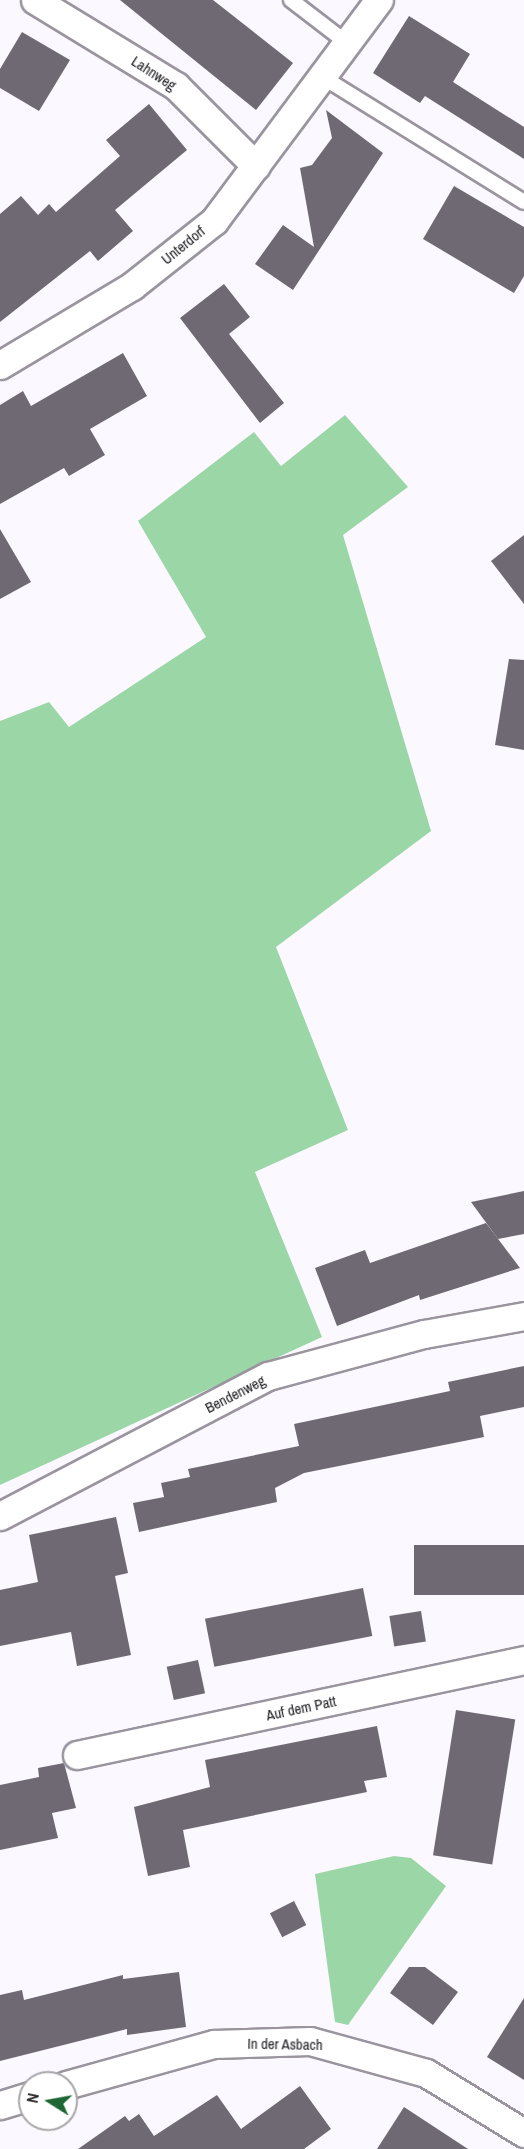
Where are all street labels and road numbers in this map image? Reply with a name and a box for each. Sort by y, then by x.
street label: Lahnweg [128,52,180,94]
street label: Unterdorf [157,222,209,268]
street label: Bendenweg [202,1371,268,1417]
street label: Auf dem Patt [264,1692,338,1724]
street label: In der Asbach [247,2034,323,2054]

